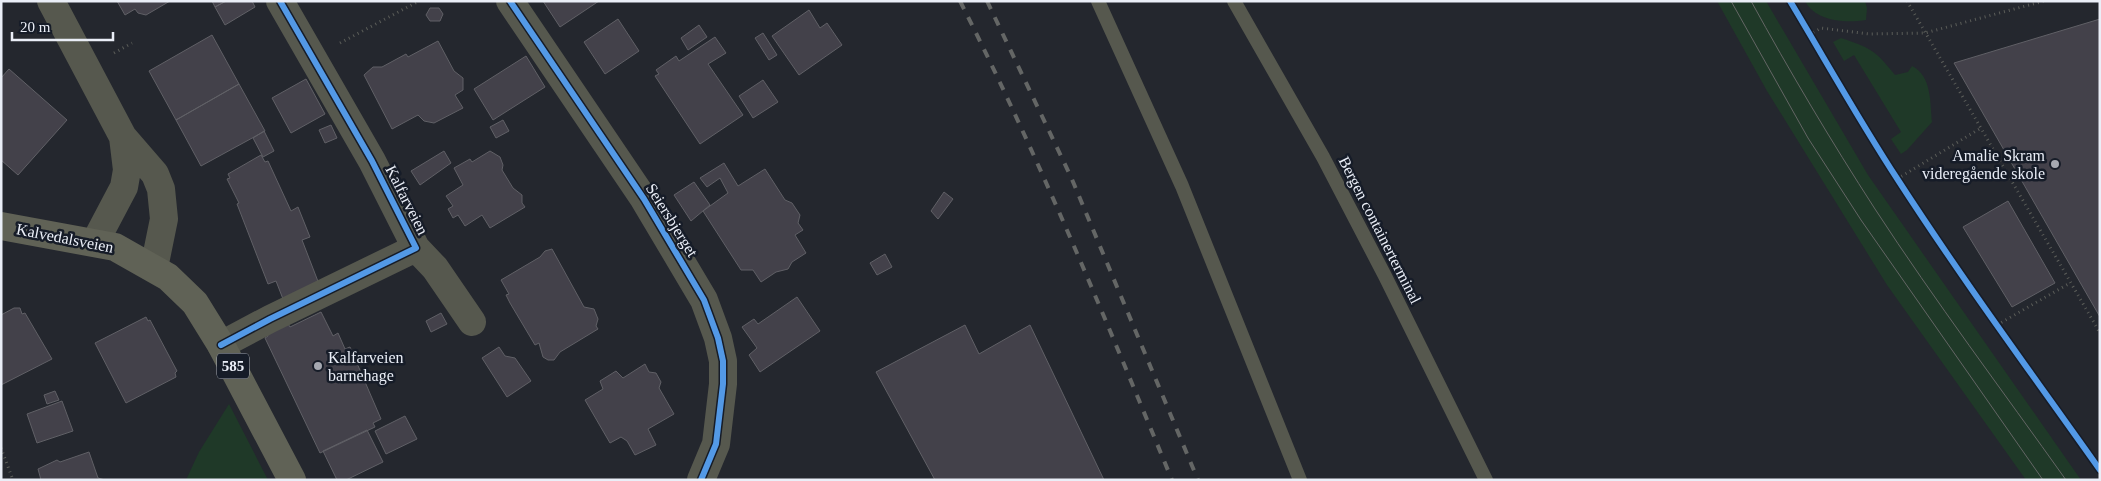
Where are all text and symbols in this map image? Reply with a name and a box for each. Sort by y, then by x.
scale bar [12,10,114,42]
text: 20 m [20,19,51,35]
place label: Amalie Skram videregående skole [1922,147,2046,183]
street label: Bergen containerterminal [1335,154,1425,307]
marker: Amalie Skram videregående skole [2049,158,2061,170]
street label: Kalfarveien [382,162,432,238]
street label: Seiersbjerget [642,180,702,261]
street label: Kalvedalsveien [15,220,115,256]
place label: Kalfarveien barnehage [328,349,404,385]
road number: 585 [217,354,249,378]
marker: Kalfarveien barnehage [312,360,324,372]

